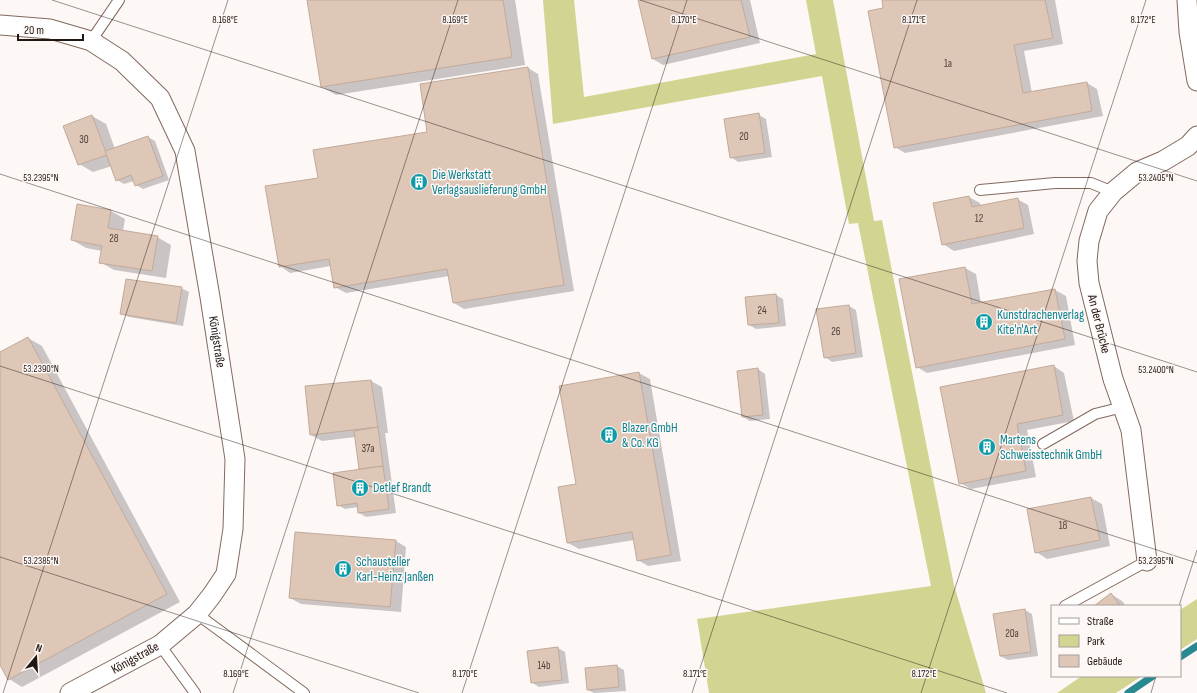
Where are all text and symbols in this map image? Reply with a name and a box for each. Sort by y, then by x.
text: 8.168°E [212,14,238,26]
text: 8.169°E [442,14,468,26]
text: 8.170°E [671,14,697,26]
text: 8.171°E [902,14,926,26]
text: 8.172°E [1131,14,1156,26]
scale bar [18,16,83,42]
text: 20 m [24,23,44,38]
house number: 1a [944,57,952,70]
house number: 20 [739,130,749,143]
house number: 30 [79,133,89,146]
place label: Die Werkstatt Verlagsauslieferung GmbH [432,167,547,198]
text: 53.2395°N [23,172,59,184]
building icon: Die Werkstatt Verlagsauslieferung GmbH [409,172,429,192]
text: 53.2405°N [1138,172,1174,184]
house number: 12 [975,212,984,225]
house number: 28 [109,232,119,245]
street label: An der Brücke [1084,292,1114,355]
house number: 24 [757,304,767,317]
place label: Kunstdrachenverlag Kite'n'Art [997,307,1084,338]
building icon: Kunstdrachenverlag Kite'n'Art [974,312,994,332]
street label: Königstraße [205,315,229,369]
house number: 26 [831,325,841,338]
text: 53.2390°N [23,363,59,375]
text: 53.2400°N [1138,364,1174,376]
place label: Blazer GmbH & Co. KG [622,420,678,451]
building icon: Blazer GmbH & Co. KG [599,425,619,445]
place label: Martens Schweisstechnik GmbH [1000,432,1102,463]
building icon: Martens Schweisstechnik GmbH [977,437,997,457]
house number: 37a [361,442,375,455]
building icon: Detlef Brandt [350,478,370,498]
place label: Detlef Brandt [373,480,431,496]
house number: 18 [1059,519,1068,532]
place label: Schausteller Karl-Heinz Janßen [356,554,434,585]
text: 53.2385°N [23,555,59,567]
text: 53.2395°N [1138,555,1174,567]
building icon: Schausteller Karl-Heinz Janßen [333,559,353,579]
legend [1051,605,1181,677]
text: Straße [1087,614,1114,629]
house number: 20a [1005,627,1019,640]
text: Park [1087,634,1105,649]
north arrow [16,637,56,677]
street label: Königstraße [108,638,162,678]
text: N [34,641,44,655]
text: Gebäude [1087,654,1122,669]
house number: 14b [537,659,551,672]
text: 8.169°E [223,668,249,680]
text: 8.170°E [452,668,478,680]
text: 8.171°E [683,668,707,680]
text: 8.172°E [912,668,937,680]

